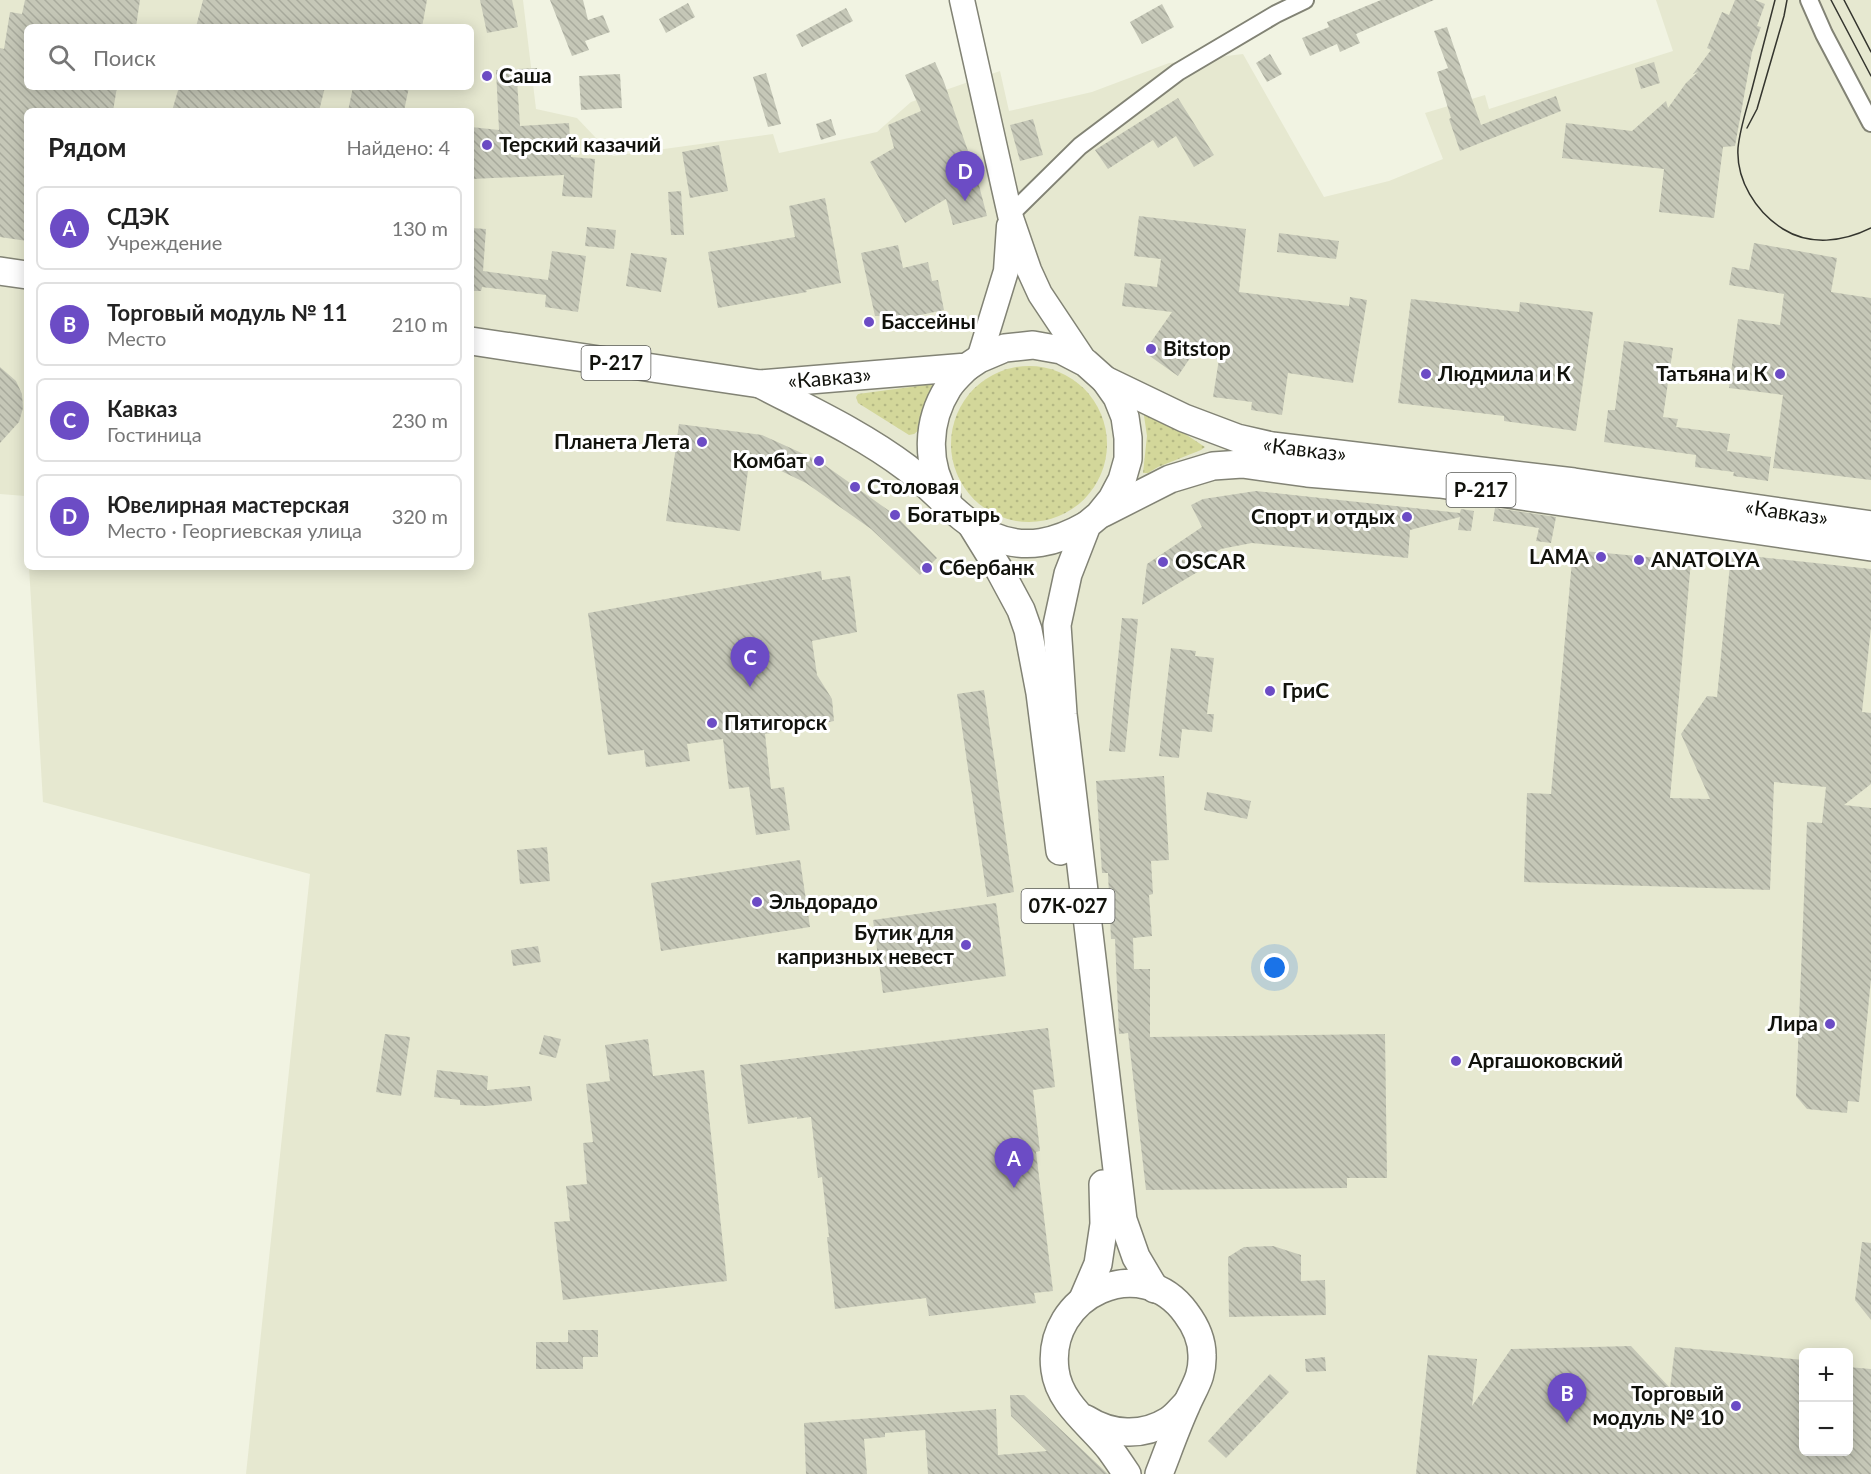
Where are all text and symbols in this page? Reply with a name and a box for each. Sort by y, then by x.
search box [24,24,474,90]
icon: search [45,41,78,74]
text: Поиск [93,44,156,71]
place label: Саша [499,62,552,87]
marker: Саша [480,69,494,83]
text: Рядом [48,131,126,163]
place label: Терский казачий [499,131,661,156]
text: Найдено: 4 [347,135,450,159]
marker: Терский казачий [480,138,494,152]
pin: D [946,152,984,201]
text: СДЭК [107,203,169,230]
text: A [63,216,76,240]
text: 130 m [392,216,448,240]
text: Учреждение [107,230,222,254]
text: Торговый модуль № 11 [107,299,348,326]
place label: Бассейны [881,308,976,333]
text: B [63,312,76,336]
text: 210 m [392,312,448,336]
marker: Бассейны [862,315,876,329]
text: Место [107,326,166,350]
place label: Bitstop [1163,335,1231,360]
marker: Bitstop [1144,342,1158,356]
road number: Р-217 [582,346,650,380]
place label: Людмила и К [1437,360,1571,385]
place label: Татьяна и К [1656,360,1768,385]
street label: «Кавказ» [787,361,872,393]
marker: Людмила и К [1419,367,1433,381]
marker: Татьяна и К [1773,367,1787,381]
text: Кавказ [107,395,177,422]
text: C [63,408,76,432]
text: 230 m [392,408,448,432]
text: Гостиница [107,422,202,446]
place label: Планета Лета [554,428,690,453]
street label: «Кавказ» [1261,430,1348,466]
marker: Планета Лета [695,435,709,449]
place label: Комбат [732,447,807,472]
marker: Комбат [812,454,826,468]
place label: Столовая [867,473,959,498]
road number: Р-217 [1446,473,1516,507]
marker: Столовая [848,480,862,494]
text: Ювелирная мастерская [107,491,349,518]
street label: «Кавказ» [1744,493,1830,530]
place label: Богатырь [907,501,1000,526]
place label: Спорт и отдых [1251,503,1395,528]
text: D [62,504,77,528]
text: 320 m [392,504,448,528]
marker: Богатырь [888,508,902,522]
marker: Спорт и отдых [1400,510,1414,524]
text: Место · Георгиевская улица [107,518,362,542]
place label: LAMA [1529,543,1589,568]
place label: ANATOLYA [1650,546,1760,571]
place label: OSCAR [1175,548,1246,573]
marker: LAMA [1594,550,1608,564]
marker: ANATOLYA [1632,553,1646,567]
place label: Сбербанк [939,554,1035,579]
marker: OSCAR [1156,555,1170,569]
marker: Сбербанк [920,561,934,575]
pin: C [730,638,770,687]
place label: ГриС [1282,677,1329,702]
marker: ГриС [1263,684,1277,698]
place label: Пятигорск [724,709,828,734]
marker: Пятигорск [705,716,719,730]
place label: Эльдорадо [769,888,878,913]
road number: 07К-027 [1022,889,1114,923]
marker: Эльдорадо [750,895,764,909]
place label: Бутик для капризных невест [777,919,954,968]
marker: Бутик для капризных невест [959,938,973,952]
your location [1260,953,1289,982]
place label: Лира [1767,1010,1818,1035]
marker: Лира [1823,1017,1837,1031]
place label: Аргашоковский [1467,1047,1623,1072]
marker: Аргашоковский [1449,1054,1463,1068]
pin: A [994,1138,1034,1188]
map controls [1799,1348,1853,1456]
button: + [1799,1348,1853,1402]
pin: B [1548,1374,1586,1423]
place label: Торговый модуль № 10 [1592,1380,1724,1429]
marker: Торговый модуль № 10 [1729,1399,1743,1413]
button: − [1799,1402,1853,1456]

